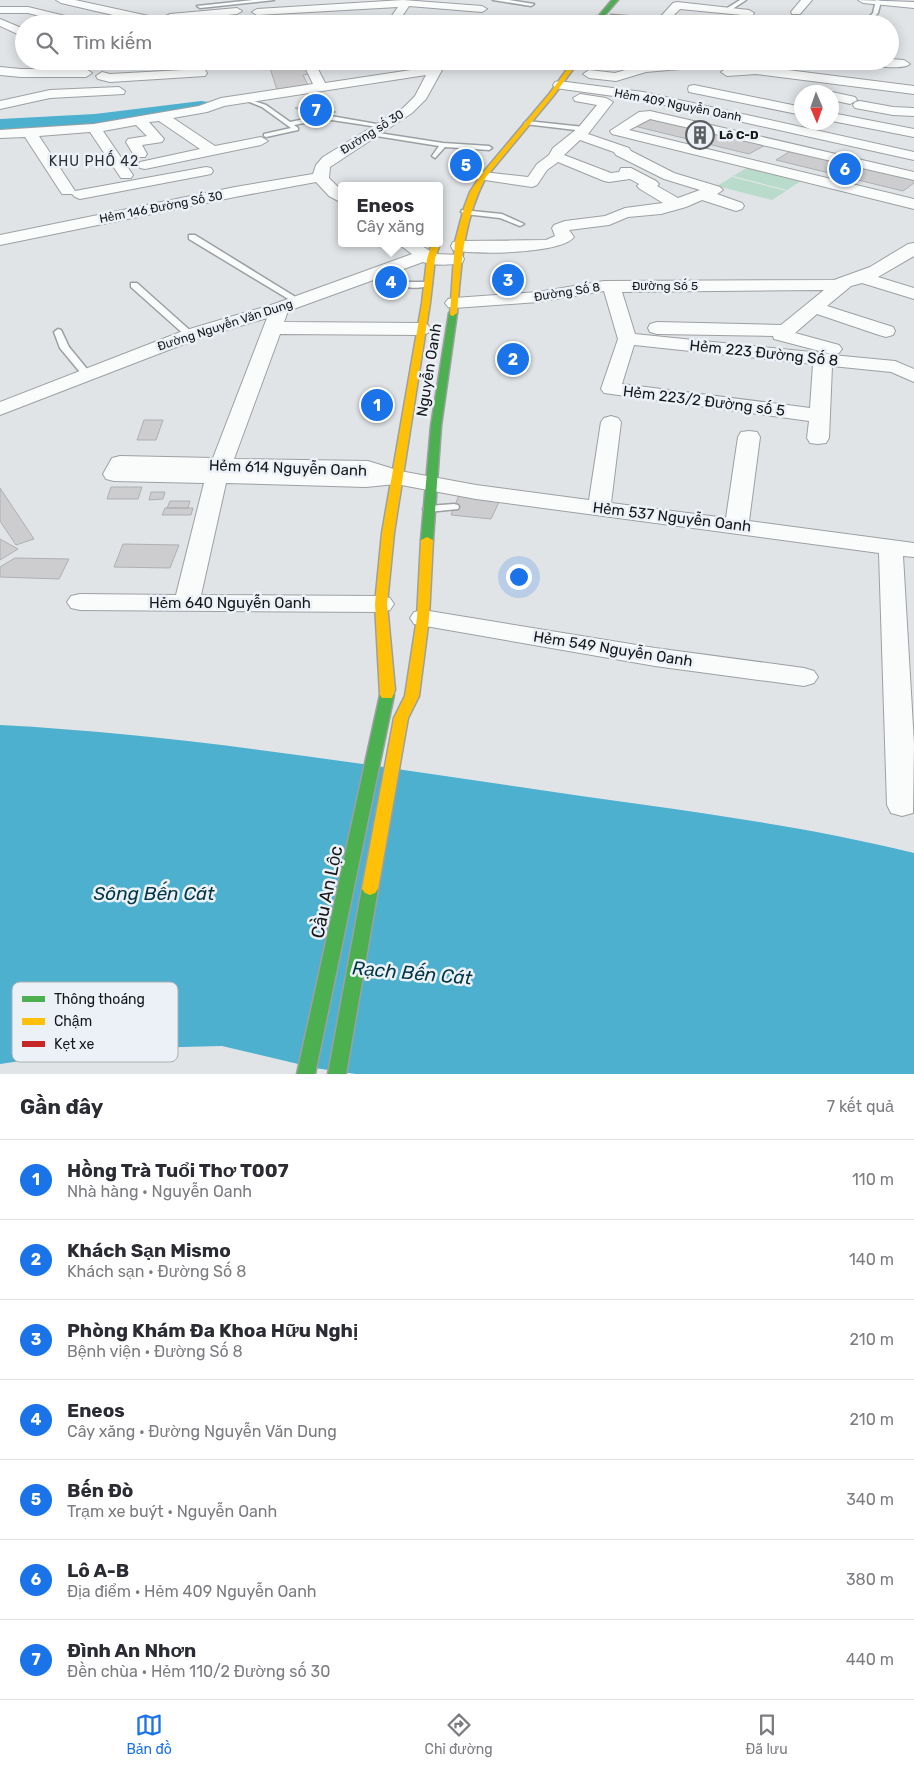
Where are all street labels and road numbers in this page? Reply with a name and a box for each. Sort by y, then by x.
street label: Hẻm 409 Nguyễn Oanh [613,86,743,124]
street label: Đường số 30 [337,106,406,157]
street label: Hẻm 146 Đường Số 30 [98,188,224,226]
street label: Đường Số 5 [632,278,698,293]
street label: Đường Số 8 [533,279,601,304]
street label: Đường Nguyễn Văn Dung [156,297,294,353]
street label: Nguyễn Oanh [413,322,445,418]
street label: Hẻm 223 Đường Số 8 [689,336,839,370]
street label: Hẻm 223/2 Đường số 5 [622,382,786,420]
street label: Hẻm 614 Nguyễn Oanh [209,456,367,480]
street label: Hẻm 537 Nguyễn Oanh [592,498,752,536]
street label: Hẻm 640 Nguyễn Oanh [149,594,311,612]
street label: Hẻm 549 Nguyễn Oanh [532,627,694,670]
street label: Cầu An Lộc [306,843,348,940]

